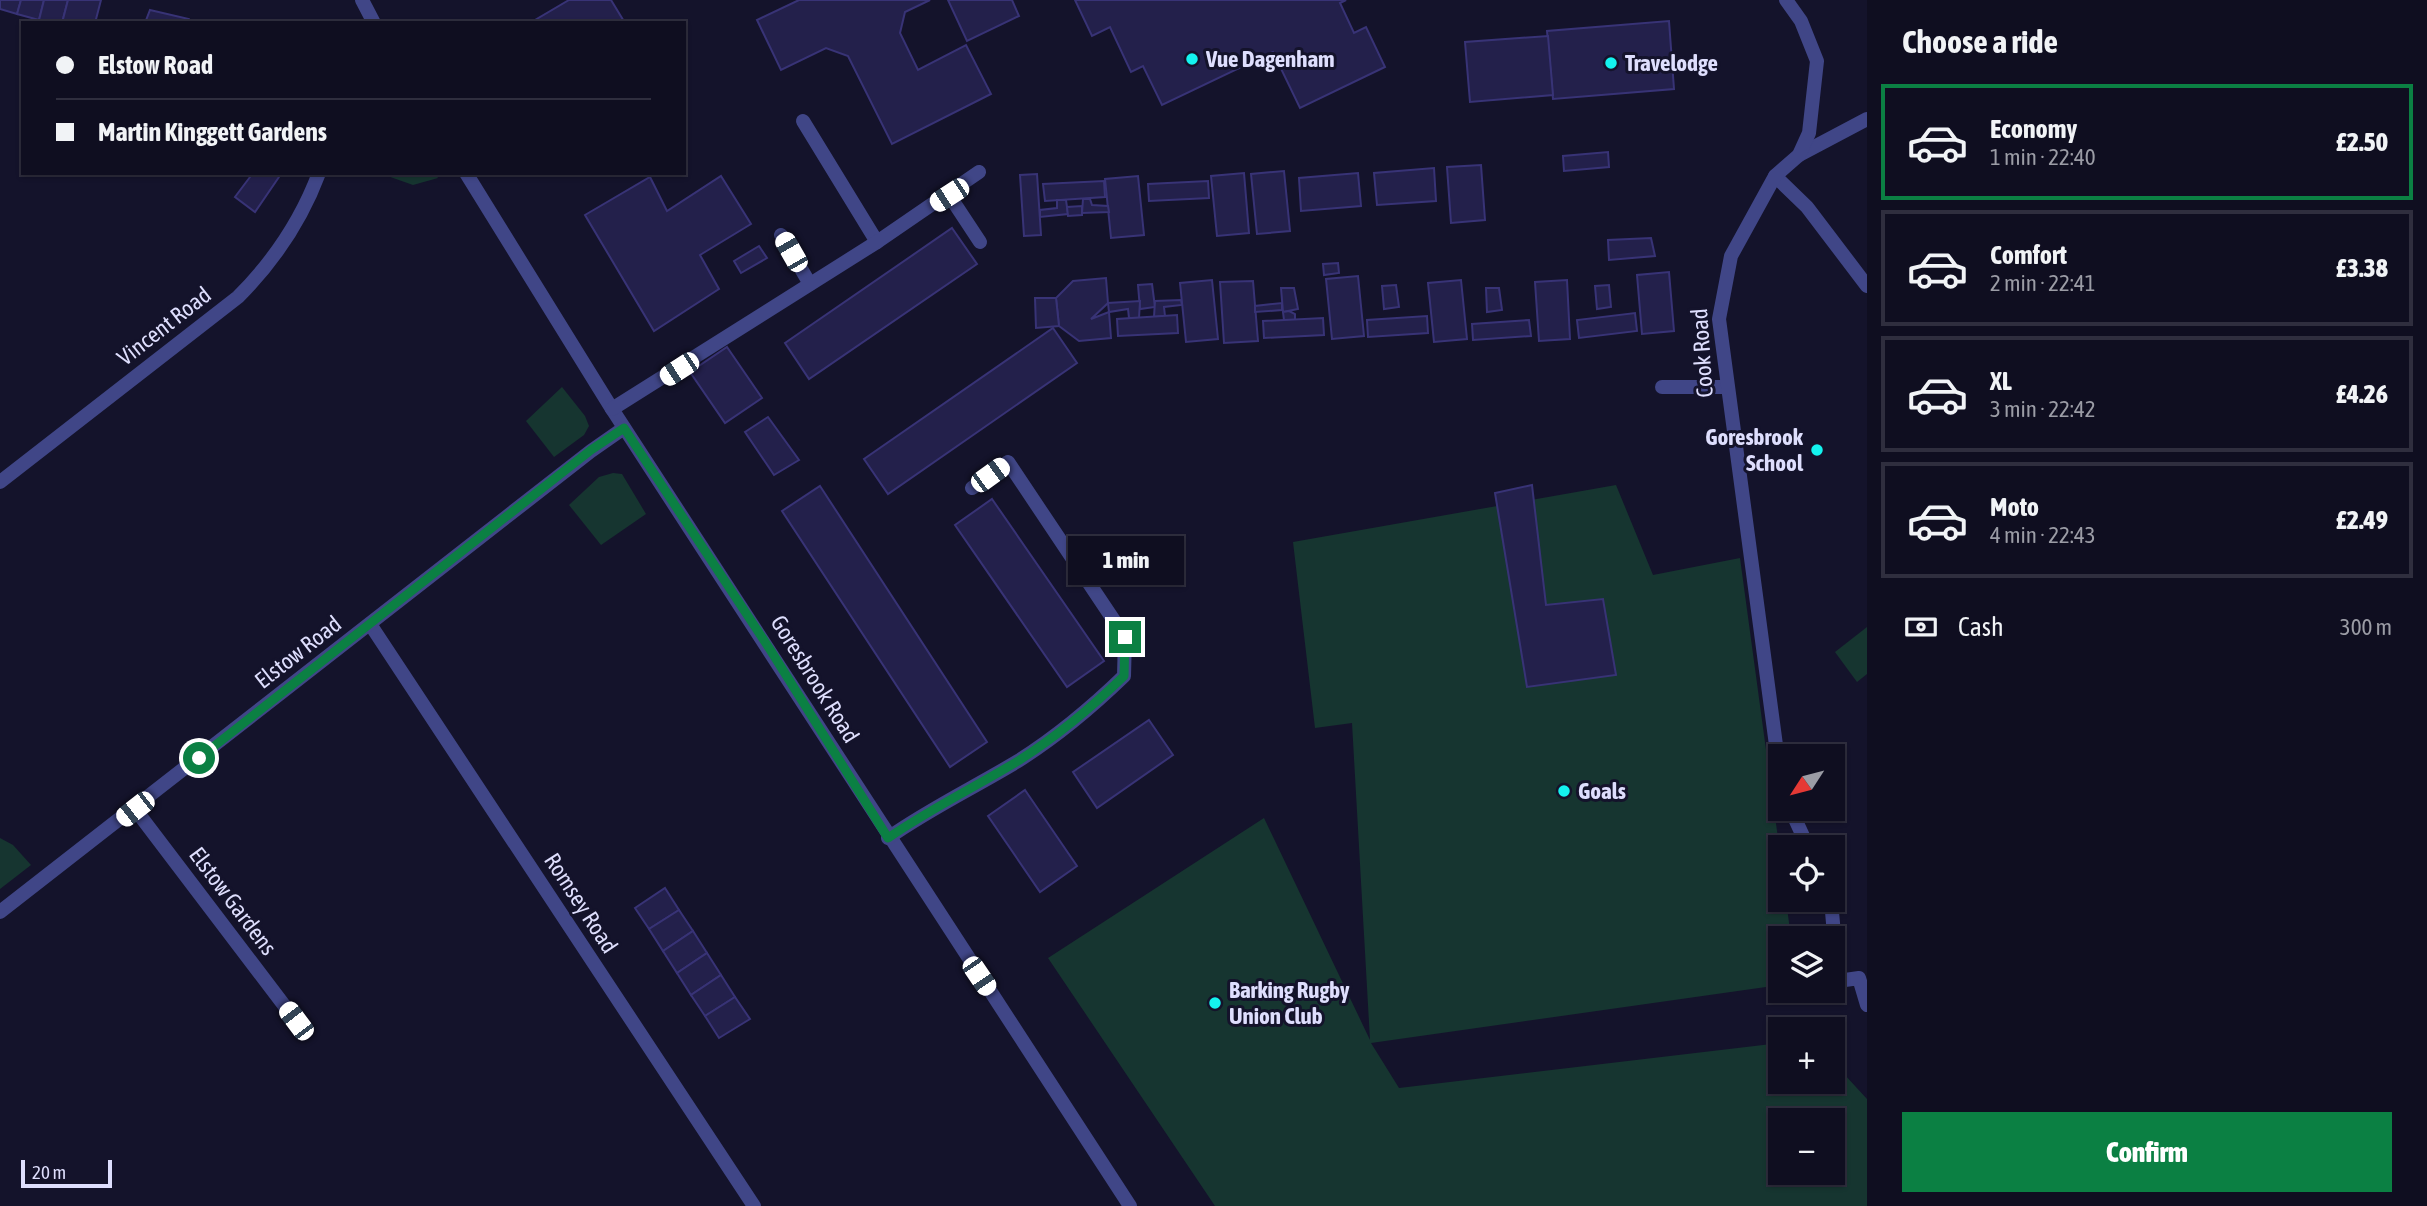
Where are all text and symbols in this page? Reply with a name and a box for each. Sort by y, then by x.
text: Choose a ride [1902,23,2058,60]
place label: Vue Dagenham [1205,46,1335,72]
text: Elstow Road [98,50,213,80]
place label: Travelodge [1625,50,1718,76]
marker: Vue Dagenham [1184,51,1200,67]
marker: Travelodge [1603,55,1619,71]
icon: car [1906,111,1969,174]
text: Economy [1990,114,2077,144]
text: Martin Kinggett Gardens [98,117,327,147]
text: £2.50 [2336,127,2388,157]
text: 1 min · 22:40 [1990,144,2096,170]
car [926,175,973,215]
car [772,229,811,275]
icon: car [1906,237,1969,300]
text: Comfort [1990,240,2067,270]
text: £3.38 [2336,253,2388,283]
text: 2 min · 22:41 [1990,270,2096,296]
street label: Vincent Road [112,281,216,371]
street label: Cook Road [1686,308,1718,398]
car [656,349,703,389]
icon: car [1906,363,1969,426]
text: XL [1990,366,2012,396]
text: £4.26 [2336,379,2388,409]
text: 3 min · 22:42 [1990,396,2096,422]
place label: Goresbrook School [1705,424,1804,476]
marker: Goresbrook School [1809,442,1825,458]
car [967,454,1014,496]
icon: car [1906,489,1969,552]
text: Moto [1990,492,2039,522]
text: £2.49 [2336,505,2388,535]
text: 4 min · 22:43 [1990,522,2096,548]
callout: 1 min [1067,536,1183,584]
text: 1 min [1103,547,1149,573]
icon: cash [1902,608,1940,646]
street label: Elstow Road [250,610,346,694]
street label: Goresbrook Road [766,611,864,747]
text: Cash [1958,612,2004,642]
text: 300 m [2340,614,2392,640]
route end [1109,621,1141,653]
route start [183,742,215,774]
north arrow [1768,744,1844,821]
map controls [1768,744,1845,1185]
place label: Goals [1578,778,1626,804]
marker: Goals [1556,783,1572,799]
car [112,788,159,830]
button: locate [1768,835,1845,912]
street label: Elstow Gardens [184,842,282,960]
street label: Romsey Road [539,848,623,958]
button: layers [1768,926,1845,1003]
car [959,953,1000,999]
place label: Barking Rugby Union Club [1229,977,1350,1029]
marker: Barking Rugby Union Club [1207,995,1223,1011]
car [275,998,318,1044]
button: + [1768,1017,1845,1094]
button: − [1768,1108,1845,1185]
button: Confirm [1902,1112,2392,1192]
scale bar [21,1157,112,1189]
text: 20 m [32,1161,66,1183]

